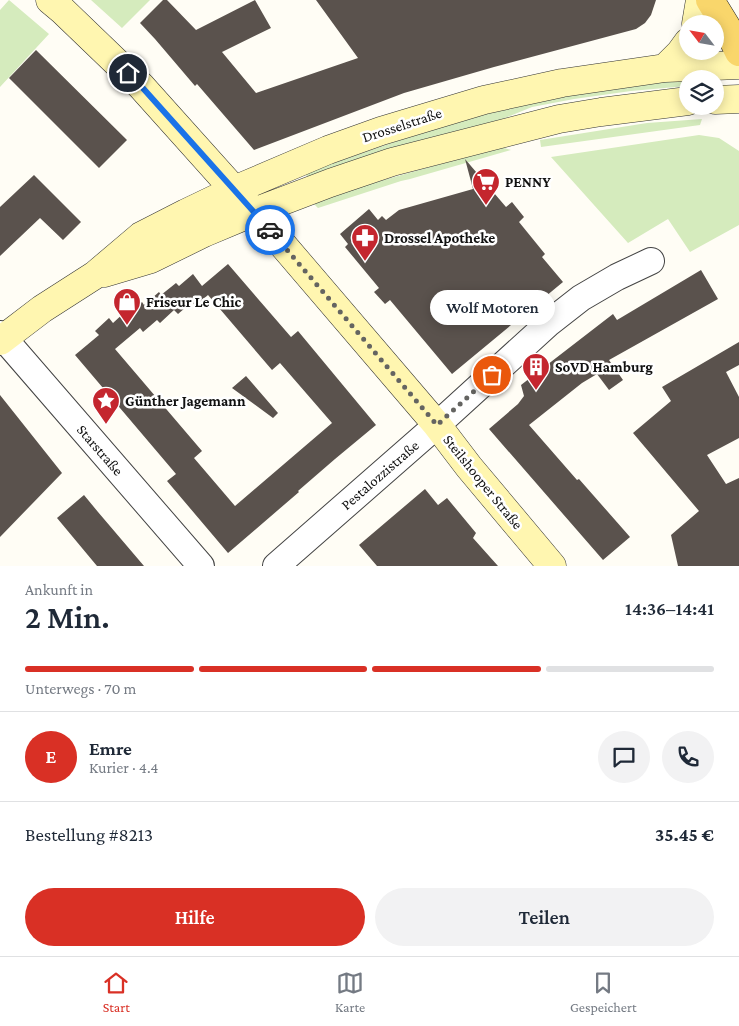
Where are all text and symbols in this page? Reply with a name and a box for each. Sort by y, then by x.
north arrow [679,15,724,60]
map controls [679,15,724,115]
pin [107,52,149,94]
icon: home [114,59,142,87]
button: layers [679,70,724,115]
street label: Drosselstraße [360,105,444,145]
supermarket icon: PENNY [471,167,501,206]
place label: PENNY [505,174,551,190]
courier [245,205,295,255]
icon: car [256,216,284,244]
pharmacy icon: Drossel Apotheke [350,223,380,262]
place label: Drossel Apotheke [384,230,495,246]
shop icon: Friseur Le Chic [112,287,142,326]
callout: Wolf Motoren [430,290,554,325]
place label: Friseur Le Chic [146,294,242,310]
text: Wolf Motoren [446,299,539,316]
building icon: SoVD Hamburg [521,352,551,391]
pin [471,354,513,396]
place label: SoVD Hamburg [555,359,653,375]
icon: bag [478,361,506,389]
place icon: Günther Jagemann [91,386,121,425]
place label: Günther Jagemann [125,393,246,409]
street label: Starstraße [74,421,127,479]
street label: Steilshooper Straße [439,432,526,533]
street label: Pestalozzistraße [338,437,422,513]
text: Ankunft in [25,581,93,598]
text: 14:36–14:41 [625,598,714,619]
text: 2 Min. [25,599,110,635]
text: Unterwegs · 70 m [25,680,136,697]
button: chat [598,731,650,783]
button: phone [662,731,714,783]
text: Emre [89,738,132,759]
text: E [46,746,56,767]
text: Kurier · 4.4 [89,759,158,776]
text: Bestellung #8213 [25,824,153,845]
text: 35.45 € [655,824,714,845]
button: Hilfe [25,888,365,946]
button: Teilen [375,888,714,946]
tab: Start [102,969,130,1015]
tab: Karte [335,969,365,1015]
tab: Gespeichert [570,969,637,1015]

